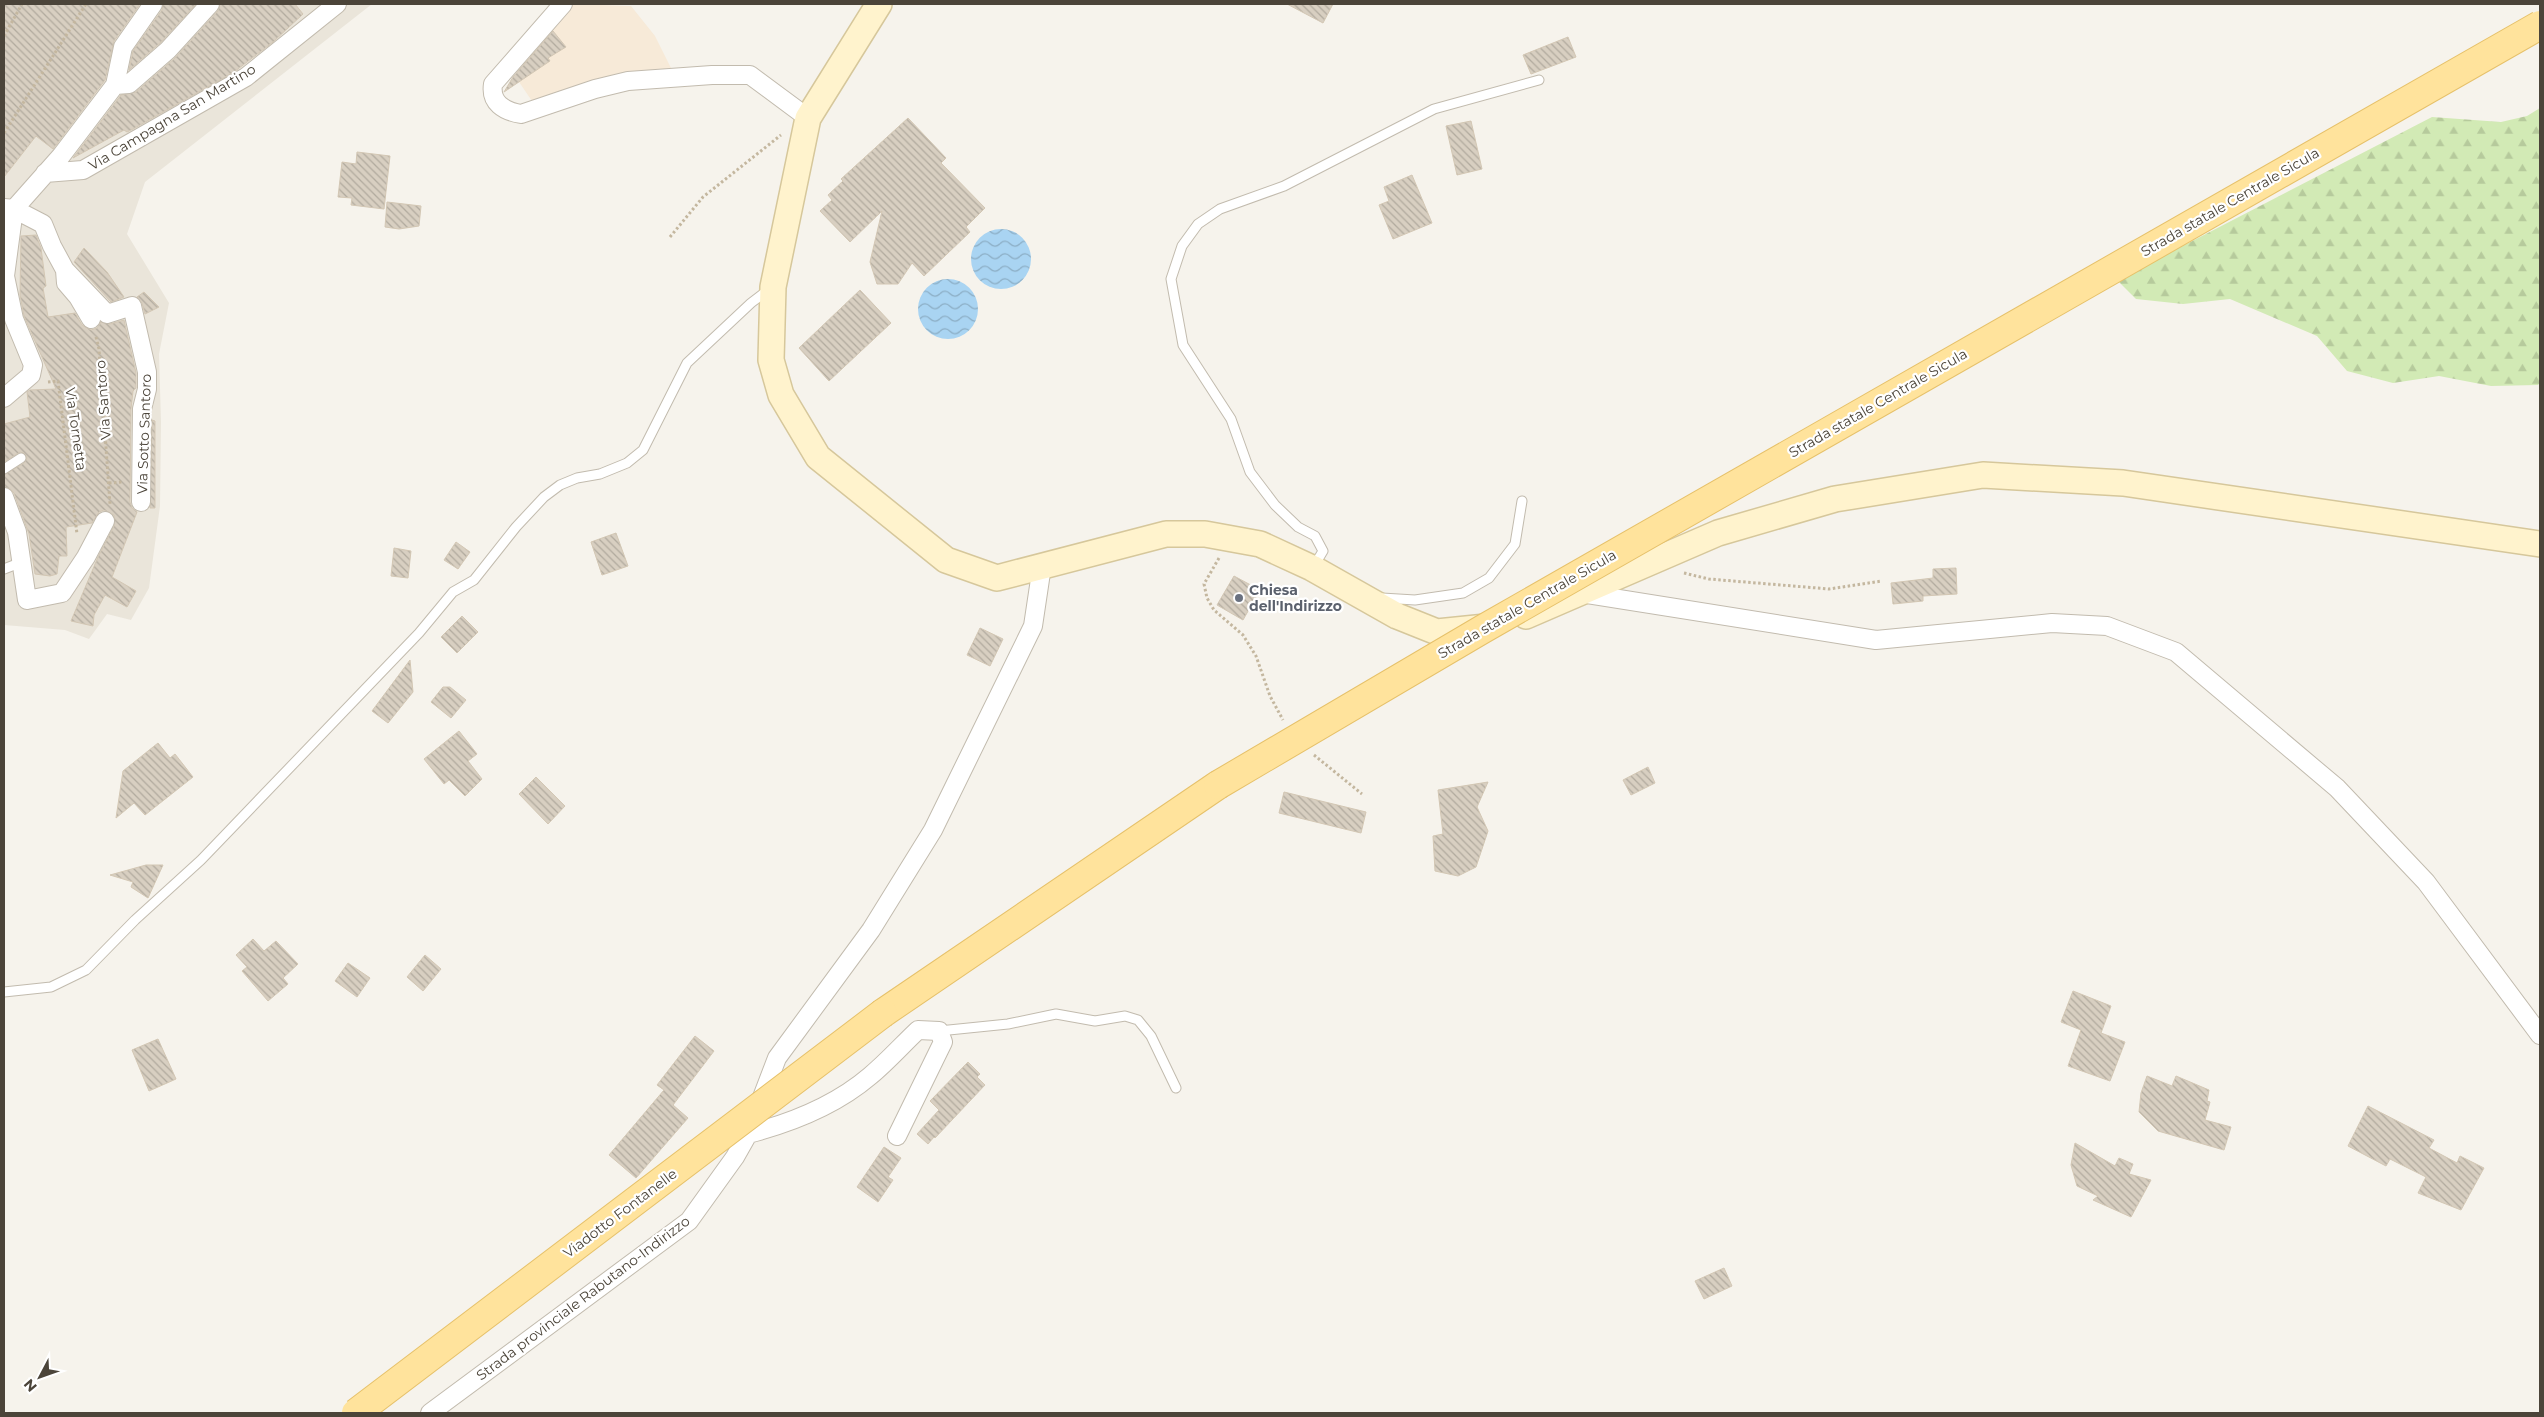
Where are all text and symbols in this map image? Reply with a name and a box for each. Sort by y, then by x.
street label: Via Campagna San Martino [85,60,259,174]
street label: Strada statale Centrale Sicula [2138,143,2322,261]
street label: Strada statale Centrale Sicula [1786,344,1970,462]
street label: Via Santoro [91,359,115,441]
street label: Via Sotto Santoro [133,373,155,495]
street label: Via Tornetta [61,386,91,472]
street label: Strada statale Centrale Sicula [1435,545,1619,663]
place label: Chiesa dell'Indirizzo [1249,581,1342,615]
marker: Chiesa dell'Indirizzo [1233,592,1245,604]
street label: Viadotto Fontanelle [560,1164,680,1262]
street label: Strada provinciale Rabutano-Indirizzo [473,1212,694,1384]
north arrow [15,1352,65,1402]
text: N [20,1375,41,1396]

